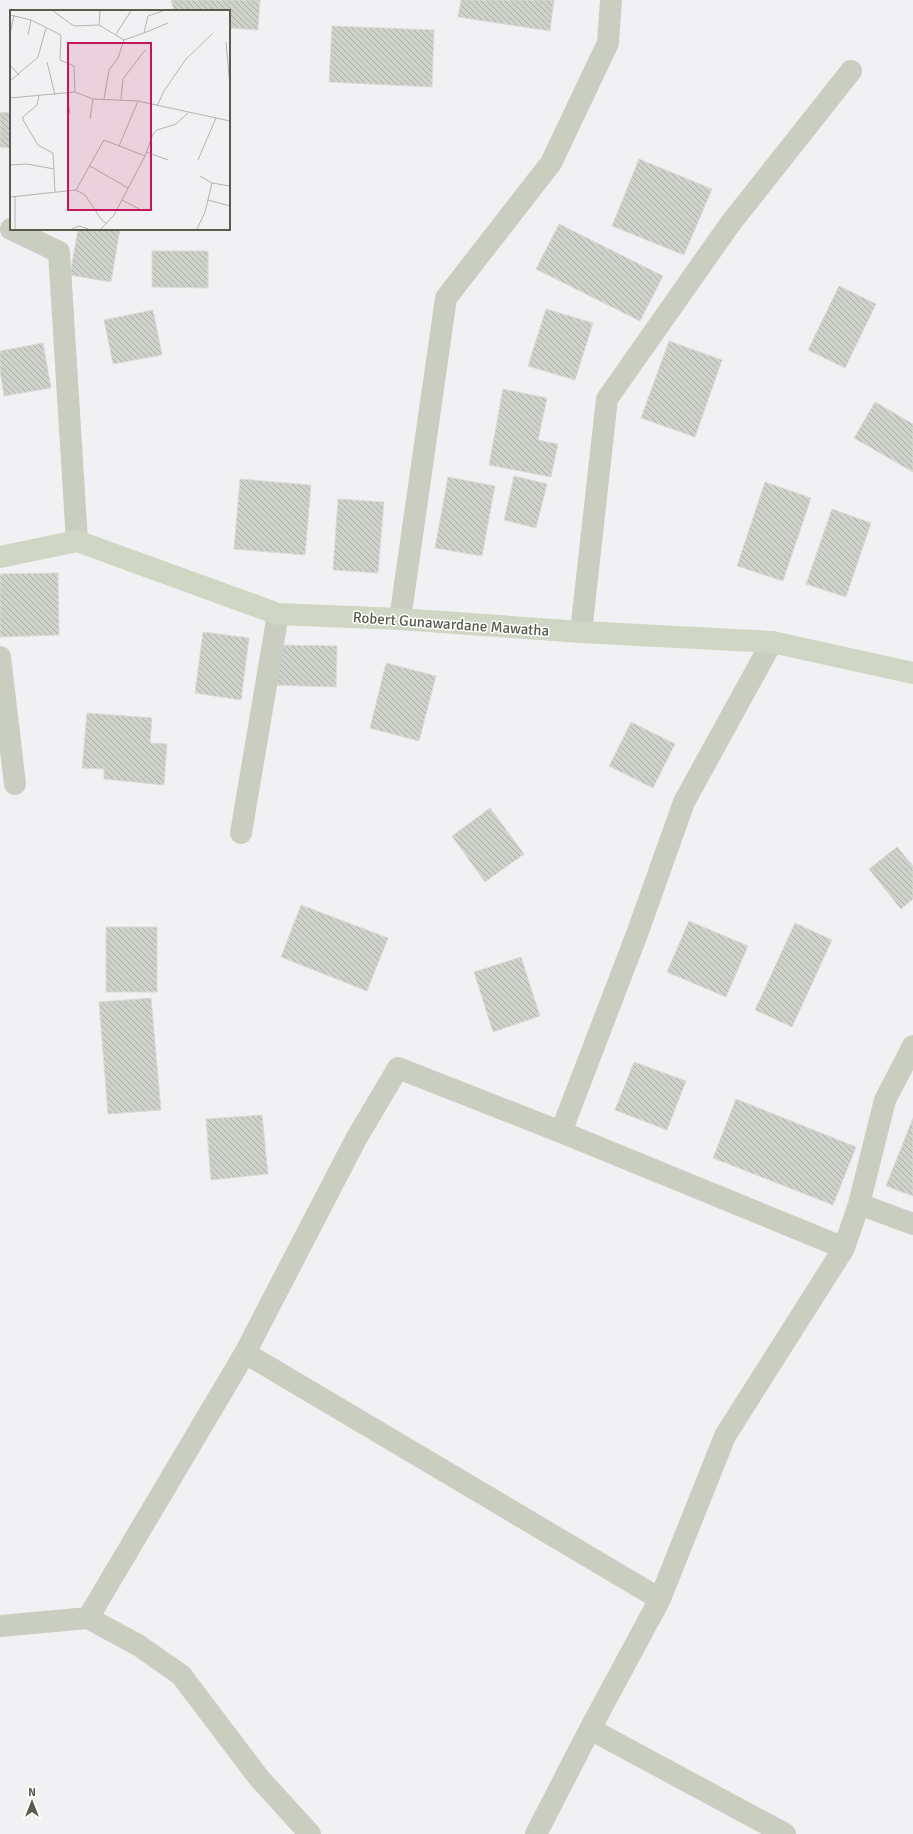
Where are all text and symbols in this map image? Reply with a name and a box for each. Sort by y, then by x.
inset map [10,10,230,230]
street label: Robert Gunawardane Mawatha [352,608,550,640]
north arrow [12,1782,52,1822]
text: N [28,1786,36,1799]

